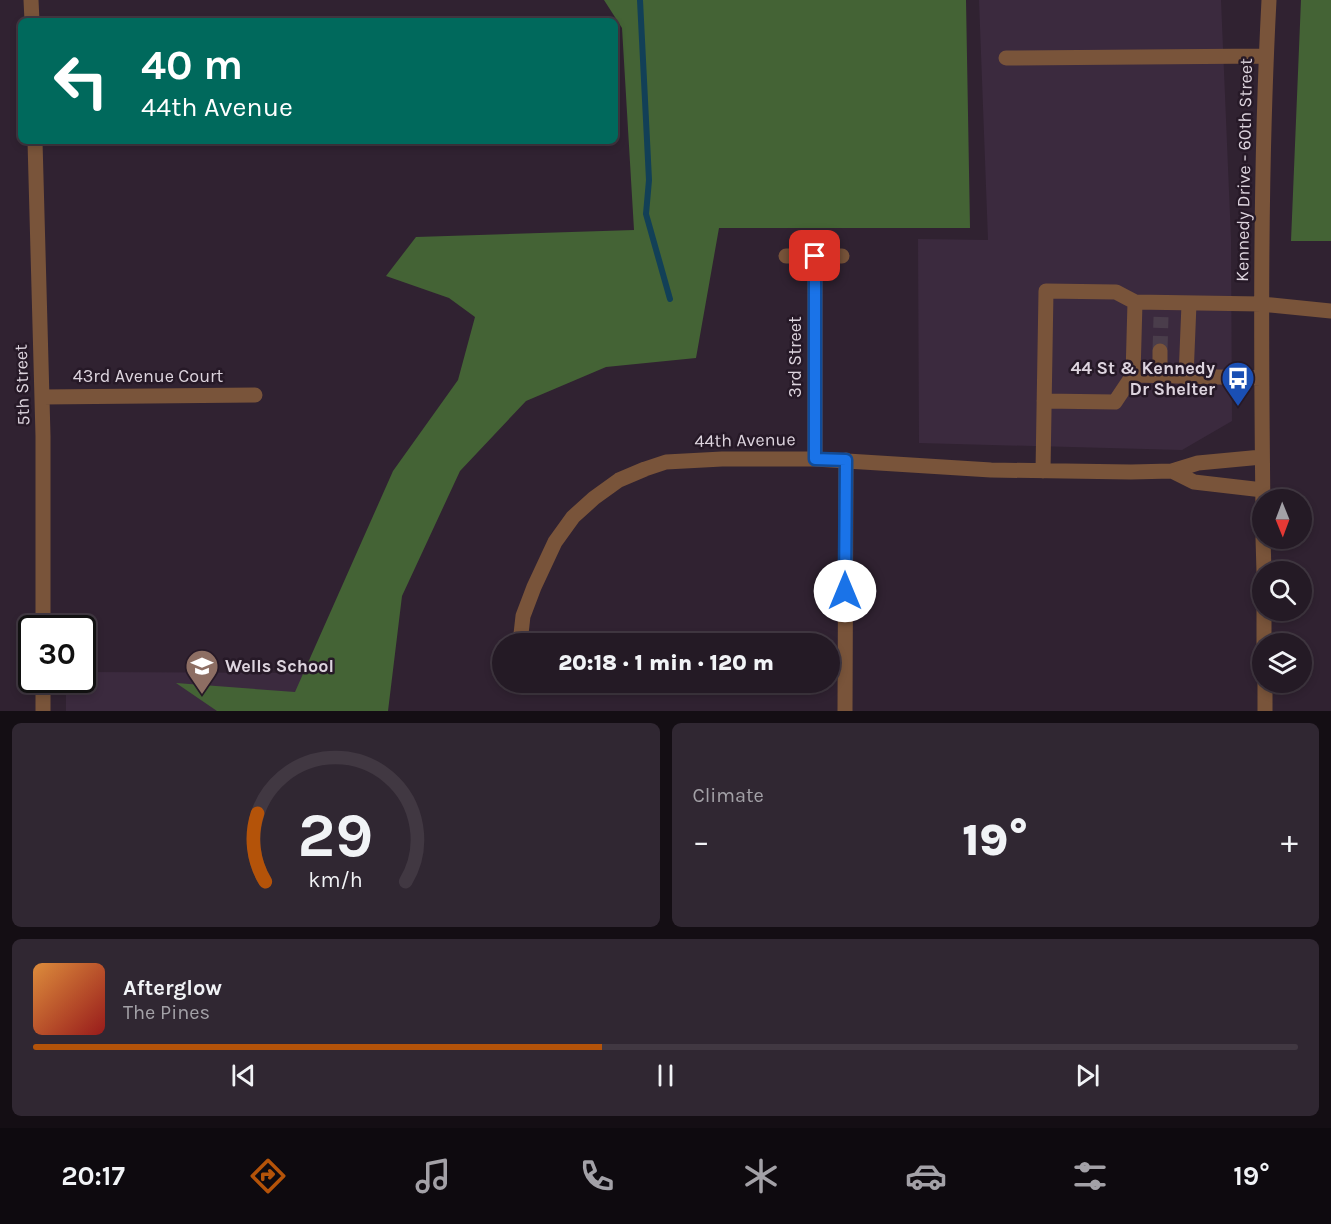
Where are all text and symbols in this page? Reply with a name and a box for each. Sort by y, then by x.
text: 40 m [141,40,243,90]
icon: left [42,42,120,120]
street label: Kennedy Drive - 60th Street [1231,58,1257,282]
text: 44th Avenue [141,91,293,123]
pin [789,230,840,281]
icon: arrive [798,239,831,272]
street label: 3rd Street [784,316,806,398]
street label: 5th Street [10,344,34,426]
place label: 44 St & Kennedy Dr Shelter [1071,357,1215,400]
bus stop icon: 44 St & Kennedy Dr Shelter [1220,360,1256,407]
street label: 43rd Avenue Court [73,365,224,387]
street label: 44th Avenue [694,428,796,452]
north arrow [1252,489,1312,549]
map controls [1252,489,1312,693]
position arrow [813,559,877,623]
button: search [1252,561,1312,621]
speed limit sign: 30 [18,615,96,693]
button: layers [1252,633,1312,693]
school or university icon: Wells School [184,648,220,695]
text: 20:18 · 1 min · 120 m [558,650,774,676]
place label: Wells School [225,655,334,677]
text: Climate [693,784,764,807]
text: 29 [298,799,374,872]
text: 19° [962,814,1028,866]
text: − [693,822,710,860]
text: + [1281,822,1298,860]
text: km/h [309,867,363,892]
text: Afterglow [123,975,222,1001]
text: The Pines [123,1001,210,1024]
icon: previous [227,1059,260,1092]
icon: pause [649,1059,682,1092]
icon: next [1071,1059,1104,1092]
icon: directions [247,1155,289,1197]
icon: music [412,1155,454,1197]
icon: phone [576,1155,618,1197]
icon: climate [740,1155,782,1197]
icon: car [905,1155,947,1197]
icon: filters [1069,1155,1111,1197]
text: 20:17 [61,1160,125,1192]
text: 19° [1233,1160,1270,1192]

